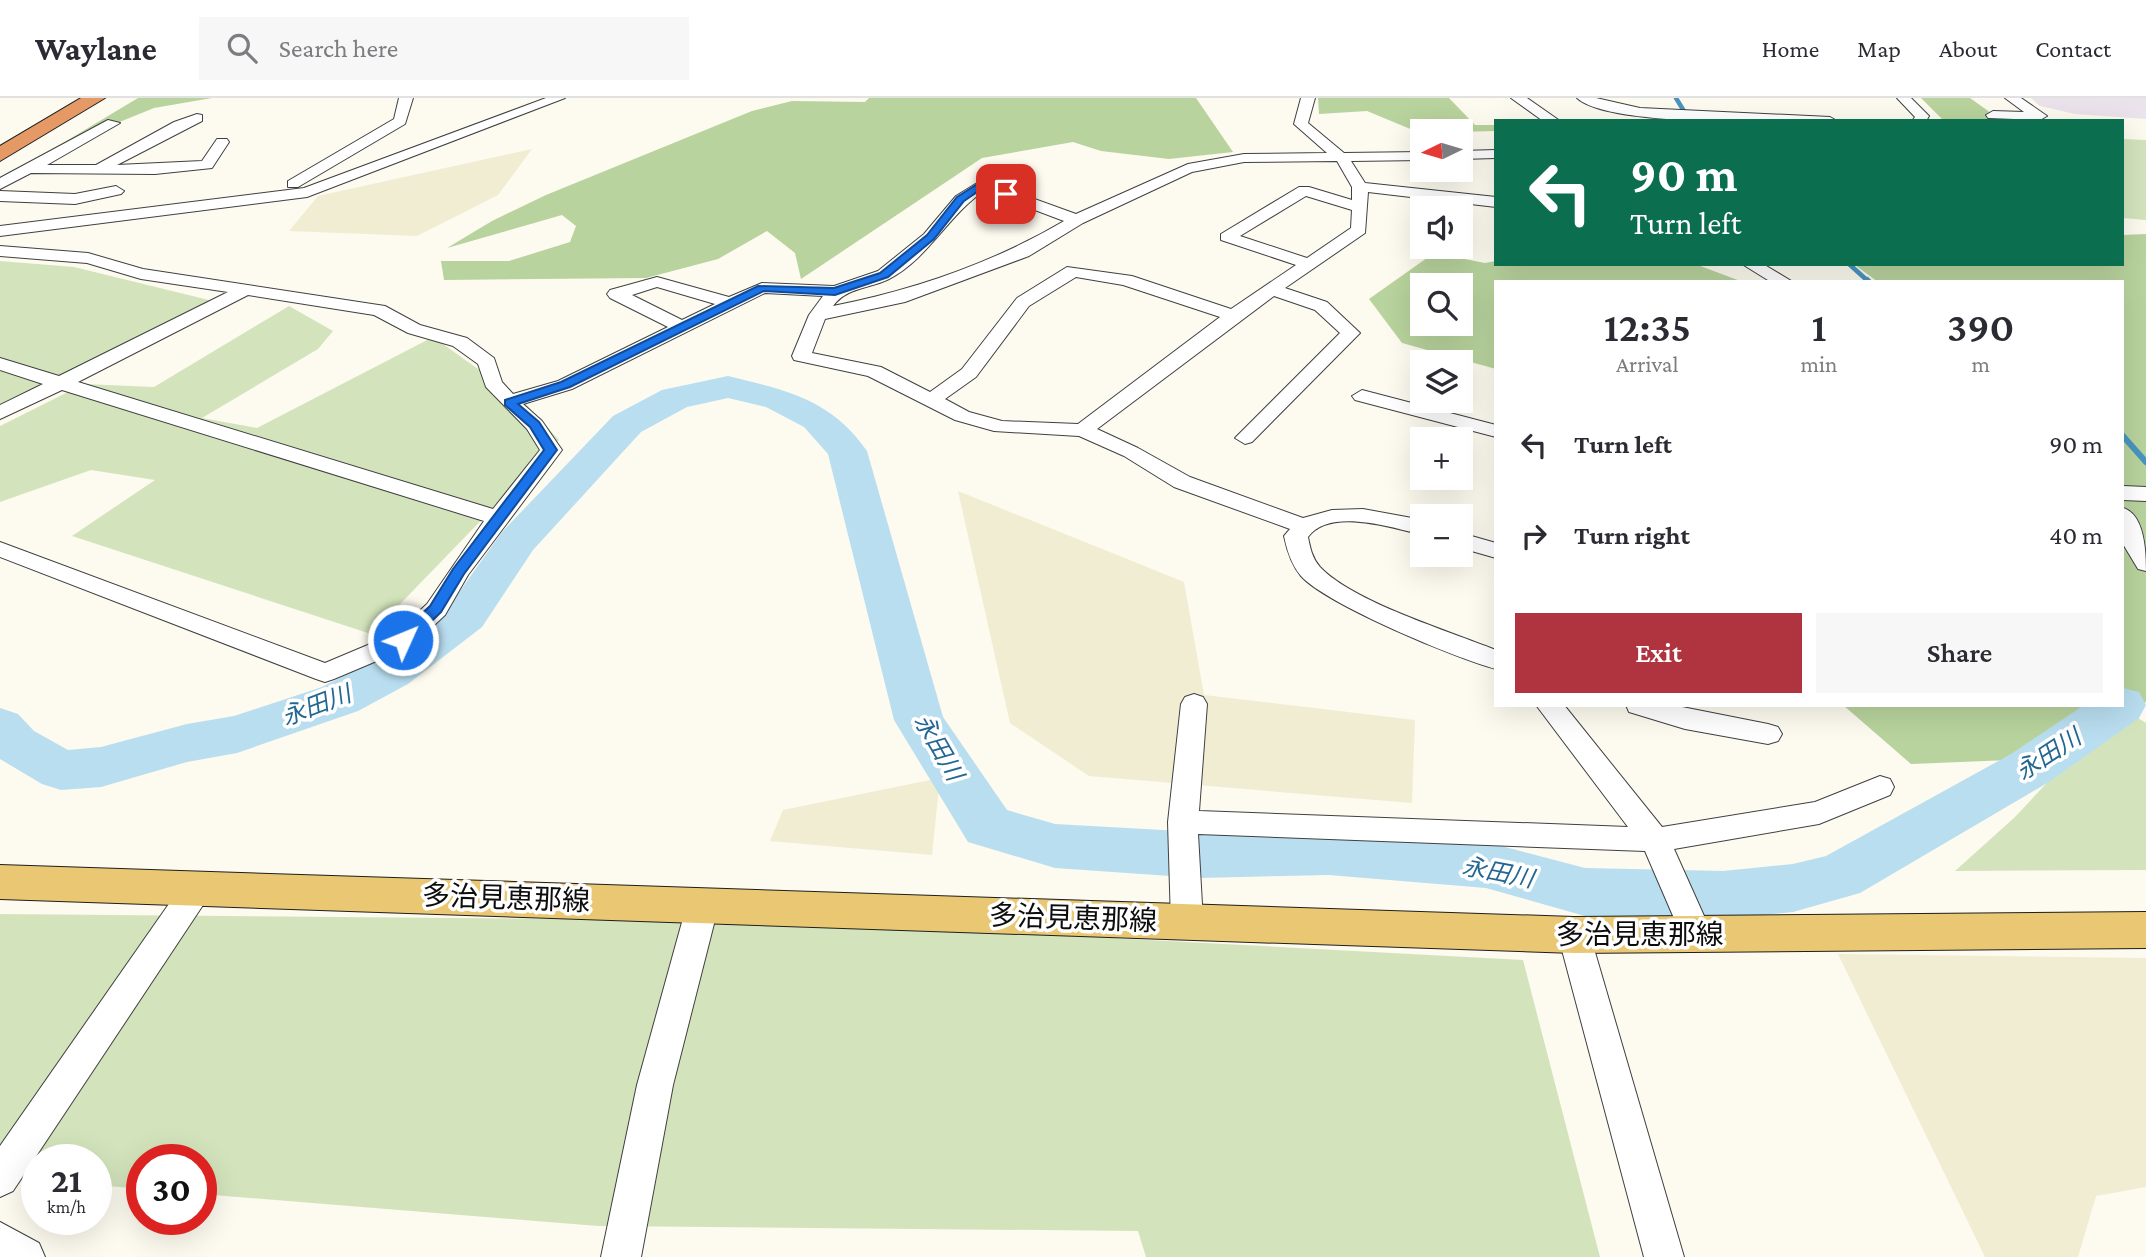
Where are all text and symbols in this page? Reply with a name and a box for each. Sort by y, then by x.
search box [199,17,689,80]
icon: search [223,29,261,67]
text: Waylane [35,30,157,67]
text: Search here [279,34,398,63]
text: Home [1762,35,1819,62]
text: Map [1857,35,1901,62]
text: About [1939,35,1997,62]
text: Contact [2035,35,2111,62]
north arrow [1410,119,1474,182]
map controls [1410,119,1473,567]
icon: left [1515,147,1606,238]
text: 90 m [1630,147,1737,202]
pin [976,164,1036,224]
icon: arrive [987,175,1025,213]
button: sound [1410,196,1473,259]
text: Turn left [1630,205,1741,241]
button: search [1410,273,1473,336]
text: 12:35 [1604,303,1691,350]
text: 1 [1811,303,1827,350]
text: 390 [1947,303,2014,350]
button: layers [1410,350,1473,413]
text: Arrival [1616,351,1679,377]
text: min [1801,351,1837,377]
text: m [1971,351,1990,377]
icon: left [1515,426,1553,464]
button: + [1410,427,1473,490]
text: Turn left [1574,430,1672,459]
text: 90 m [2049,430,2103,459]
button: − [1410,504,1473,567]
icon: right [1515,517,1553,555]
text: Turn right [1574,521,1690,550]
text: 40 m [2049,521,2103,550]
position arrow [366,603,440,677]
button: Exit [1515,613,1802,693]
button: Share [1816,613,2103,693]
water label: 永田川 [278,678,357,731]
water label: 永田川 [909,709,970,788]
water label: 永田川 [2010,721,2088,785]
water label: 永田川 [1460,852,1539,893]
street label: 多治見恵那線 [422,880,590,916]
street label: 多治見恵那線 [989,900,1157,936]
street label: 多治見恵那線 [1556,919,1724,950]
speed limit sign: 30 [126,1144,217,1235]
text: 21 [51,1161,82,1200]
text: km/h [47,1197,86,1217]

